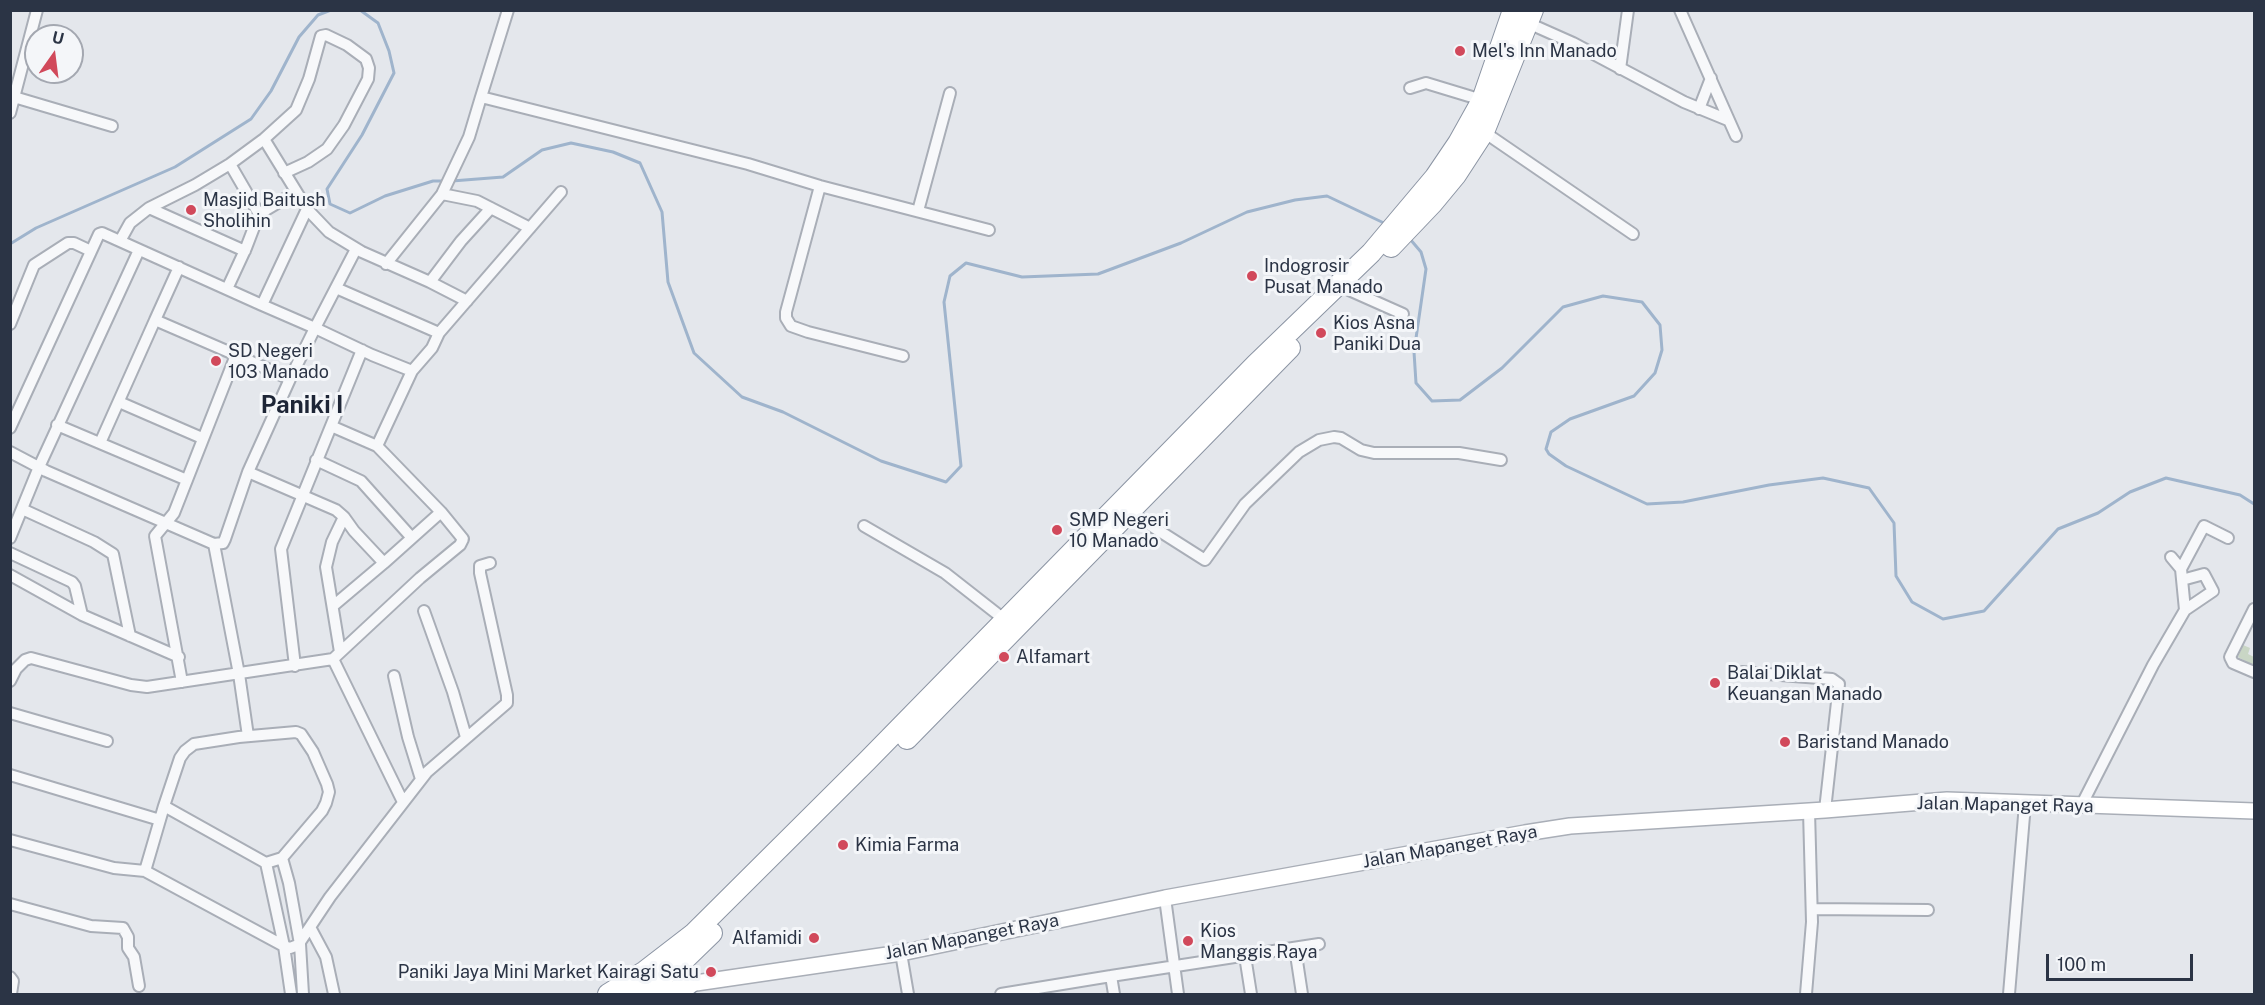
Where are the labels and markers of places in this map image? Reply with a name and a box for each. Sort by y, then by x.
place label: Mel's Inn Manado [1472,40,1617,62]
marker: Mel's Inn Manado [1453,44,1467,58]
place label: Masjid Baitush Sholihin [203,189,326,232]
marker: Masjid Baitush Sholihin [184,203,198,217]
place label: Indogrosir Pusat Manado [1264,255,1383,298]
marker: Indogrosir Pusat Manado [1245,269,1259,283]
place label: Kios Asna Paniki Dua [1333,312,1421,354]
marker: Kios Asna Paniki Dua [1314,326,1328,340]
place label: SD Negeri 103 Manado [228,340,329,382]
marker: SD Negeri 103 Manado [209,354,223,368]
place label: SMP Negeri 10 Manado [1069,509,1169,552]
marker: SMP Negeri 10 Manado [1050,523,1064,537]
place label: Alfamart [1016,646,1090,668]
marker: Alfamart [997,650,1011,664]
place label: Balai Diklat Keuangan Manado [1727,662,1882,704]
marker: Balai Diklat Keuangan Manado [1708,676,1722,690]
place label: Baristand Manado [1797,731,1949,753]
marker: Baristand Manado [1778,735,1792,749]
place label: Kimia Farma [855,834,959,856]
marker: Kimia Farma [836,838,850,852]
place label: Kios Manggis Raya [1200,920,1317,962]
place label: Alfamidi [732,927,802,949]
marker: Alfamidi [807,931,821,945]
marker: Kios Manggis Raya [1181,934,1195,948]
place label: Paniki Jaya Mini Market Kairagi Satu [398,961,699,983]
marker: Paniki Jaya Mini Market Kairagi Satu [704,965,718,979]

